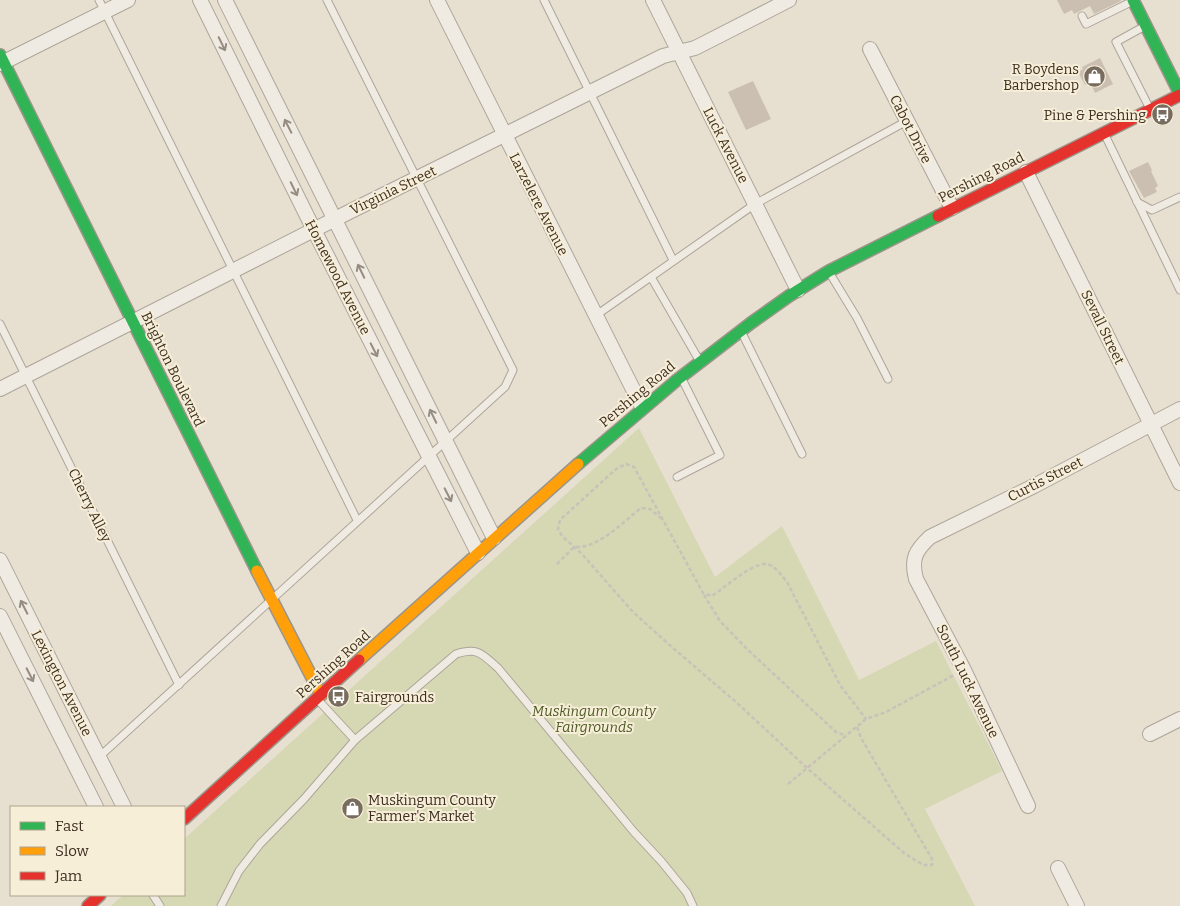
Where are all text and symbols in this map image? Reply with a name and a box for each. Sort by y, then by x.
one-way arrow [218,36,227,51]
place label: R Boydens Barbershop [1003,61,1079,94]
shop icon: R Boydens Barbershop [1083,65,1107,89]
street label: Cabot Drive [886,92,935,166]
bus stop icon: Pine & Pershing [1150,103,1174,127]
street label: Luck Avenue [699,104,752,186]
place label: Pine & Pershing [1044,107,1146,124]
one-way arrow [283,118,293,133]
street label: Pershing Road [936,149,1027,206]
street label: Larzelere Avenue [505,150,572,258]
street label: Virginia Street [347,162,439,219]
one-way arrow [290,181,299,196]
street label: Homewood Avenue [301,217,374,338]
one-way arrow [356,264,365,279]
street label: Sevall Street [1077,287,1128,367]
street label: Brighton Boulevard [137,309,208,429]
one-way arrow [370,342,379,357]
street label: Pershing Road [596,358,679,431]
one-way arrow [428,409,438,424]
street label: Curtis Street [1005,453,1086,506]
street label: Cherry Alley [64,465,115,545]
one-way arrow [443,488,453,503]
one-way arrow [19,600,28,615]
street label: South Luck Avenue [933,622,1002,741]
street label: Lexington Avenue [27,627,96,739]
street label: Pershing Road [293,627,374,702]
one-way arrow [25,668,35,683]
bus stop icon: Fairgrounds [327,685,351,709]
place label: Fairgrounds [355,689,434,706]
park label: Muskingum County Fairgrounds [532,703,657,736]
place label: Muskingum County Farmer's Market [368,792,496,825]
shop icon: Muskingum County Farmer's Market [340,796,364,820]
legend [10,806,185,896]
text: Fast [55,817,84,835]
text: Slow [55,842,90,860]
text: Jam [54,867,83,885]

